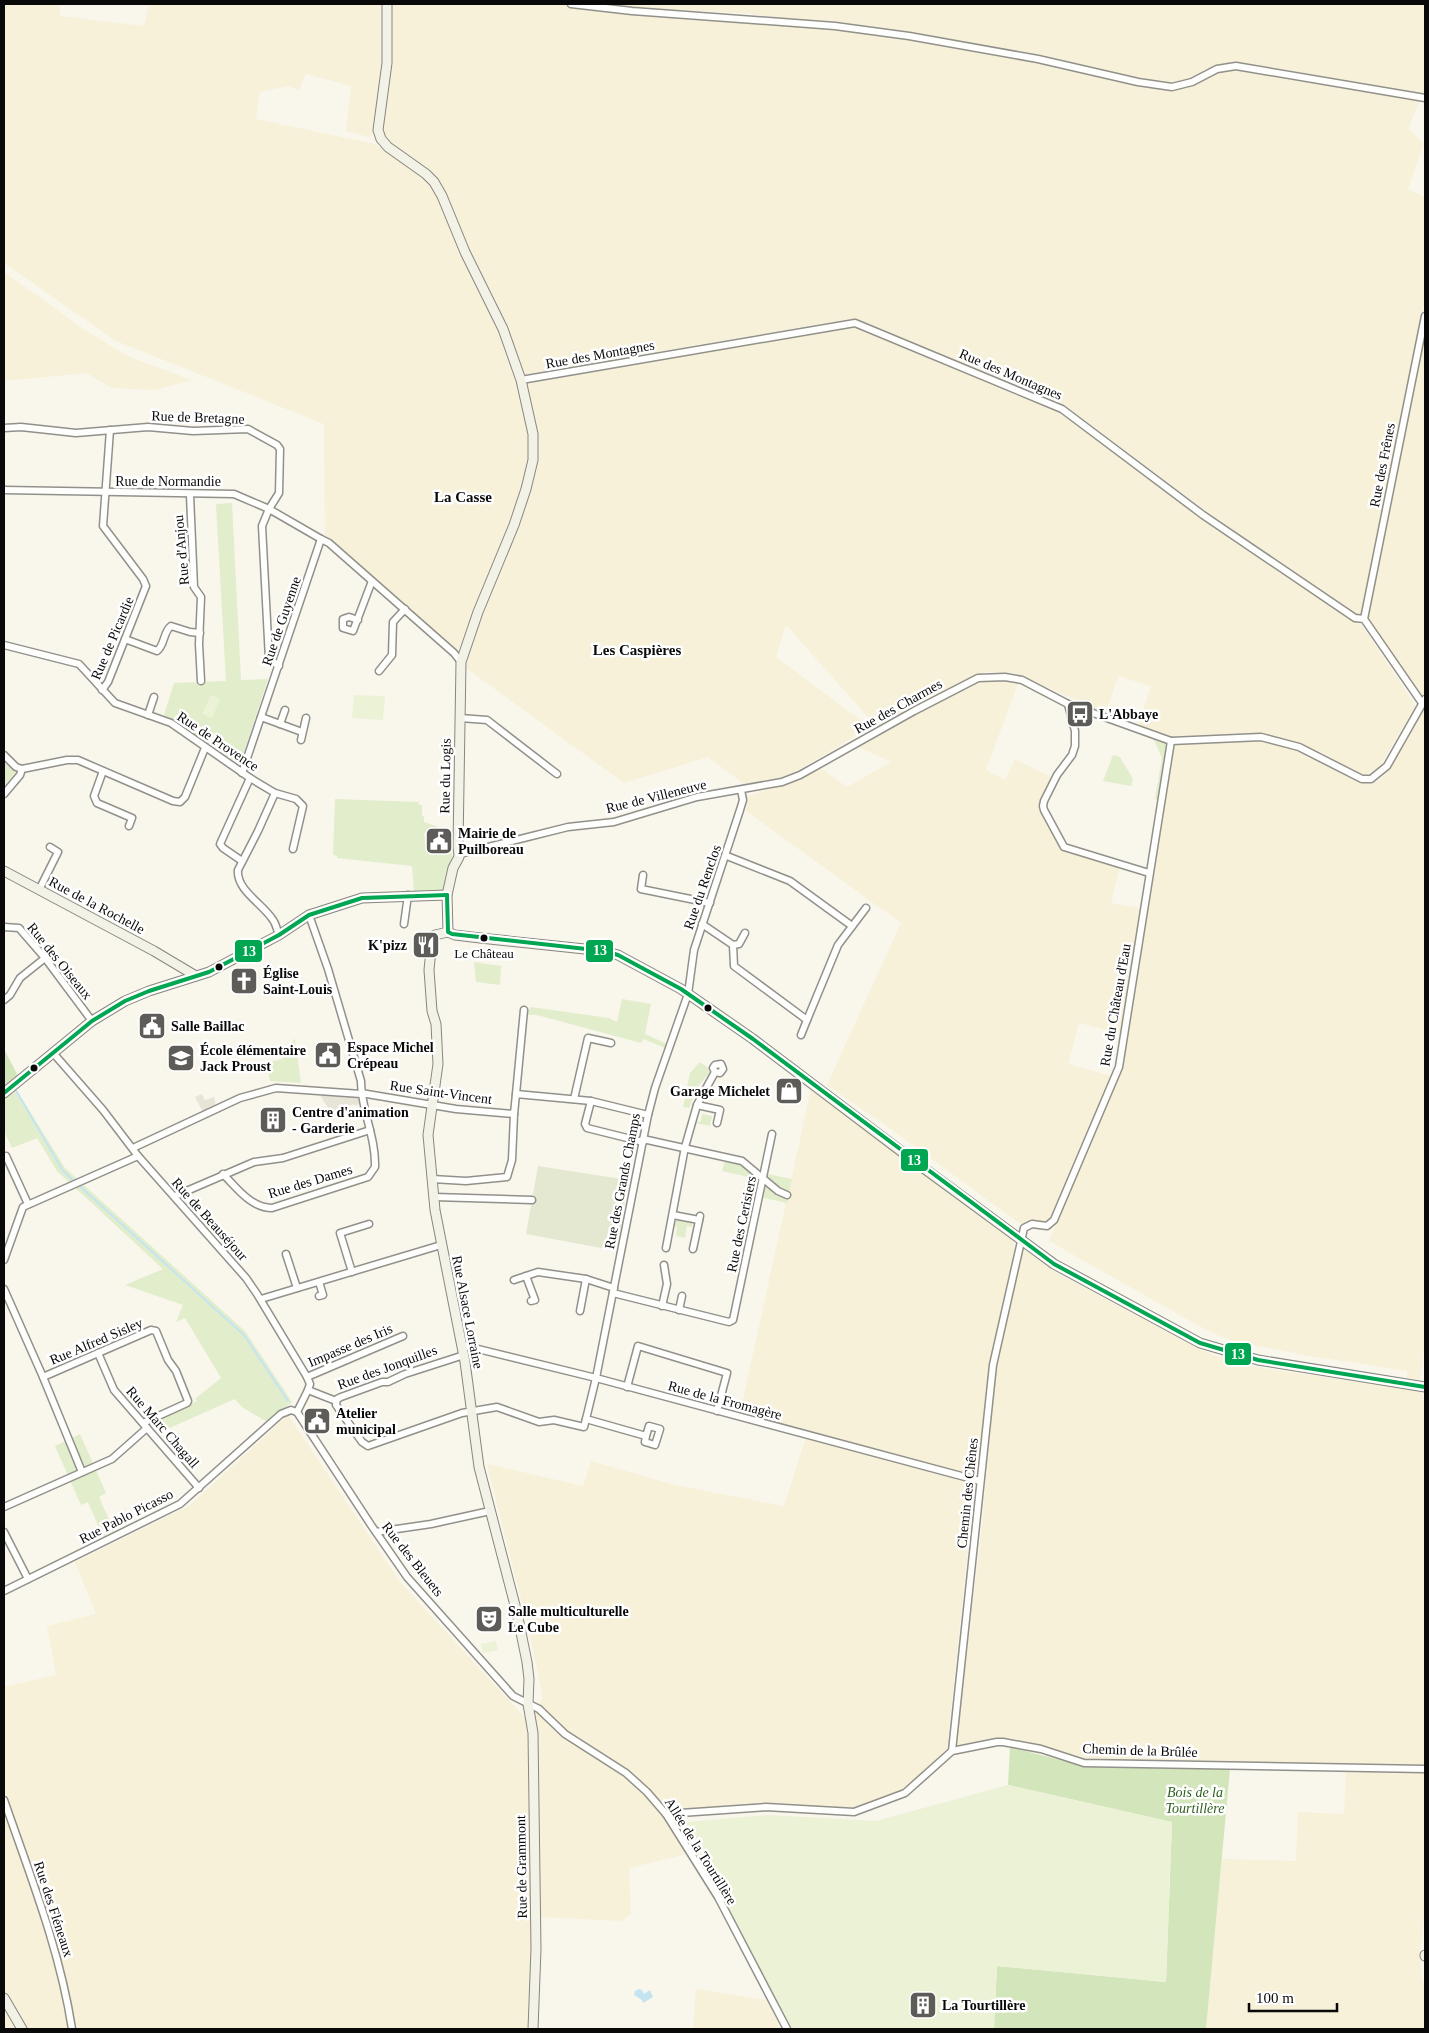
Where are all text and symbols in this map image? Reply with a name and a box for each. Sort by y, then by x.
street label: Rue des Montagnes [544,338,656,371]
street label: Rue des Montagnes [957,346,1065,403]
street label: Rue de Bretagne [151,408,245,427]
street label: Rue des Frênes [1367,422,1398,509]
street label: Rue de Normandie [115,474,221,489]
district label: La Casse [434,489,492,505]
street label: Rue d'Anjou [171,514,192,586]
street label: Rue de Guyenne [259,575,304,668]
street label: Rue de Picardie [88,594,137,682]
district label: Les Caspières [593,642,681,658]
street label: Rue des Charmes [852,676,945,737]
bus stop icon: L'Abbaye [1065,699,1095,729]
place label: L'Abbaye [1099,707,1158,722]
street label: Rue de Provence [174,709,261,774]
street label: Rue du Logis [437,738,454,814]
street label: Rue de Villeneuve [604,777,708,816]
public building icon: Mairie de Puilboreau [424,826,454,856]
place label: Mairie de Puilboreau [458,826,524,857]
street label: Rue du Renclos [681,843,724,932]
street label: Rue de la Rochelle [46,874,147,937]
street label: Rue des Oiseaux [24,920,95,1003]
restaurant icon: K'pizz [411,930,441,960]
marker: Le Château [479,933,489,943]
place label: K'pizz [368,938,407,953]
line badge: 13 [234,939,263,963]
line badge: 13 [585,939,614,963]
text: 13 [593,943,607,958]
street label: Rue du Château d'Eau [1097,943,1134,1068]
text: 13 [242,944,256,959]
place label: Le Château [454,946,514,961]
unlabelled marker [214,962,224,972]
place label: Église Saint-Louis [263,965,333,997]
church icon: Église Saint-Louis [229,966,259,996]
unlabelled marker [703,1003,713,1013]
public building icon: Salle Baillac [137,1011,167,1041]
place label: Salle Baillac [171,1019,245,1034]
public building icon: Espace Michel Crépeau [313,1040,343,1070]
place label: Espace Michel Crépeau [347,1040,434,1071]
place label: École élémentaire Jack Proust [200,1042,306,1074]
school or university icon: École élémentaire Jack Proust [166,1043,196,1073]
unlabelled marker [29,1063,39,1073]
shop icon: Garage Michelet [774,1076,804,1106]
street label: Rue Saint-Vincent [389,1078,493,1107]
place label: Garage Michelet [670,1084,770,1099]
building icon: Centre d'animation - Garderie [258,1105,288,1135]
place label: Centre d'animation - Garderie [292,1105,409,1136]
street label: Rue des Grands Champs [602,1112,643,1250]
line badge: 13 [900,1148,929,1172]
text: 13 [907,1153,921,1168]
street label: Rue des Dames [266,1162,354,1201]
street label: Rue de Beauséjour [169,1175,251,1264]
street label: Rue des Cerisiers [724,1175,759,1274]
street label: Rue Alsace Lorraine [449,1254,486,1370]
street label: Rue Alfred Sisley [47,1315,145,1368]
street label: Impasse des Iris [306,1321,395,1370]
street label: Rue des Jonquilles [335,1342,439,1392]
line badge: 13 [1224,1342,1252,1366]
text: 13 [1231,1347,1245,1362]
street label: Rue de la Fromagère [666,1378,783,1423]
street label: Rue Marc Chagall [123,1384,202,1471]
public building icon: Atelier municipal [302,1406,332,1436]
place label: Atelier municipal [336,1406,396,1437]
street label: Chemin des Chênes [954,1437,981,1549]
street label: Rue Pablo Picasso [77,1486,176,1547]
street label: Rue des Bleuets [379,1519,446,1599]
theatre icon: Salle multiculturelle Le Cube [474,1604,504,1634]
place label: Salle multiculturelle Le Cube [508,1604,629,1635]
street label: Chemin de la Brûlée [1082,1741,1198,1760]
park label: Bois de la Tourtillère [1166,1785,1224,1816]
street label: Allée de la Tourtillère [662,1795,739,1907]
street label: Rue de Grammont [513,1815,530,1919]
street label: Rue des Fléneaux [31,1860,76,1959]
scale bar [1249,1980,1336,2012]
building icon: La Tourtillère [908,1990,938,2020]
text: 100 m [1256,1990,1294,2006]
place label: La Tourtillère [942,1998,1025,2013]

